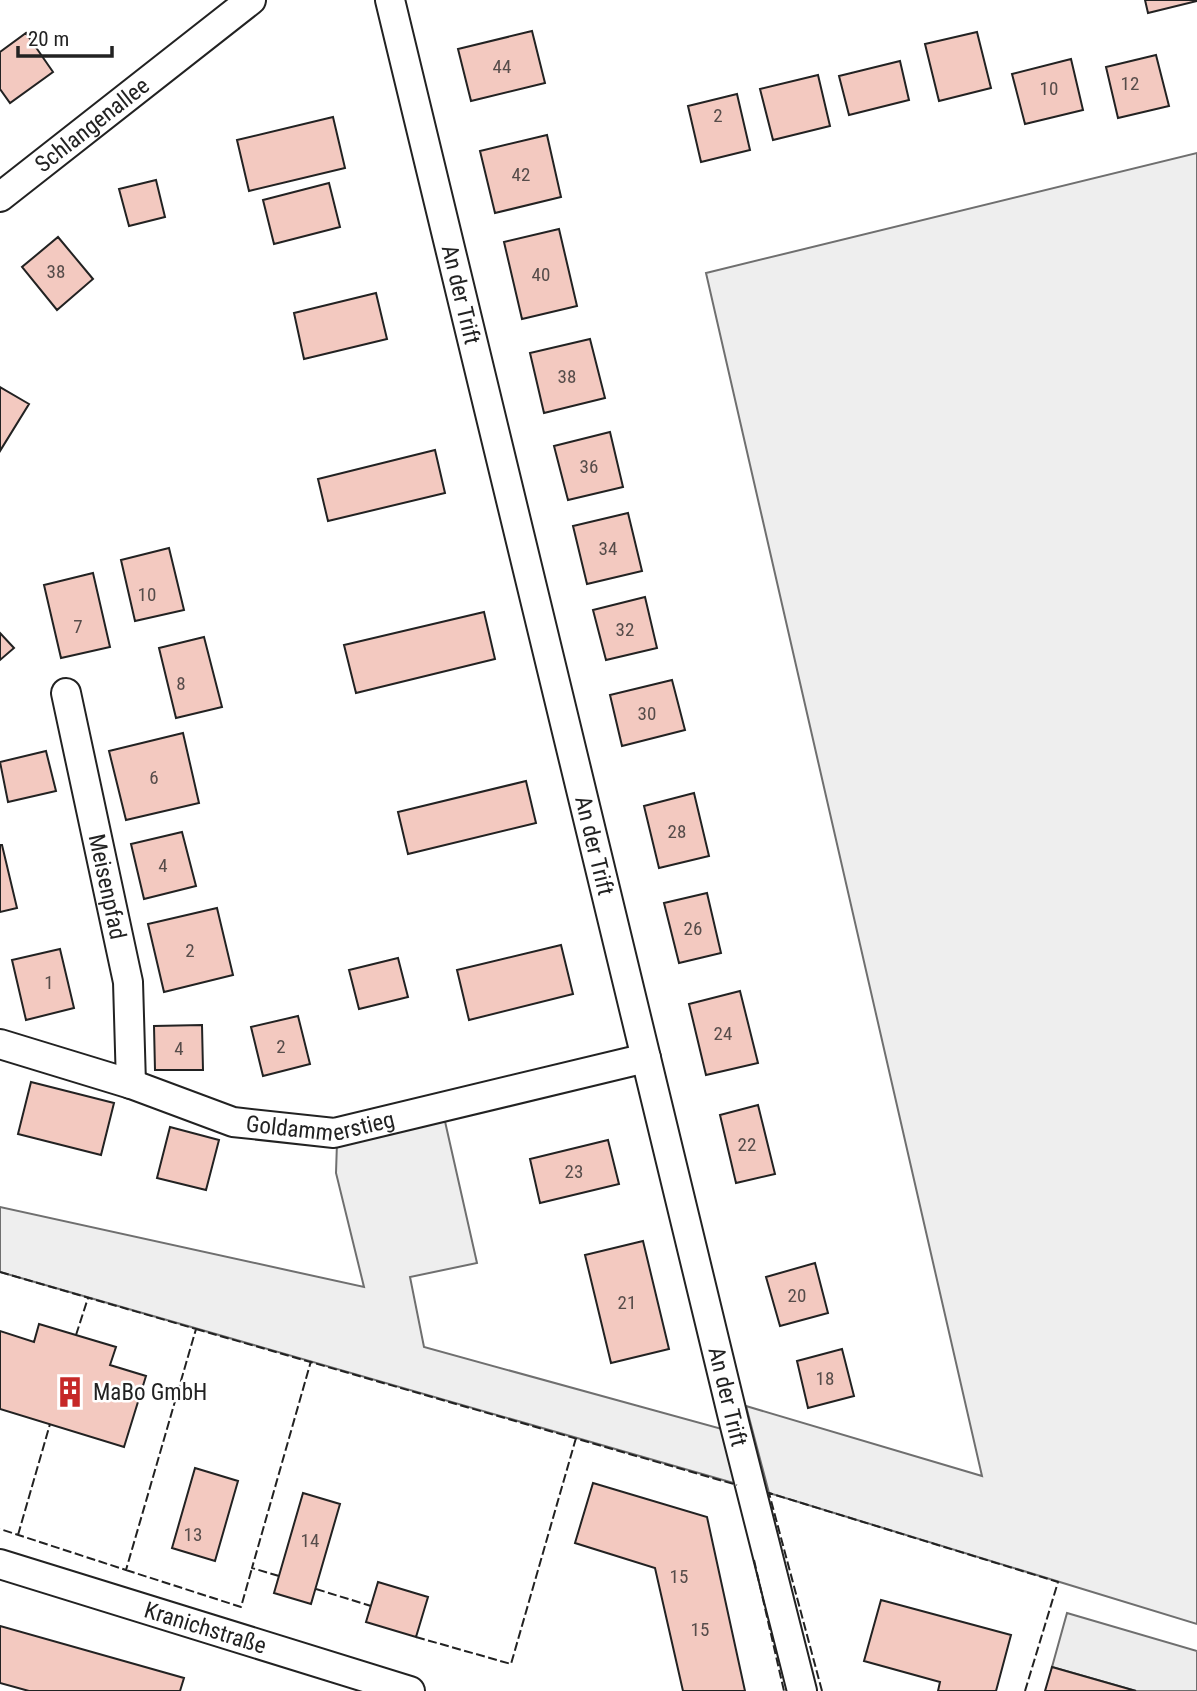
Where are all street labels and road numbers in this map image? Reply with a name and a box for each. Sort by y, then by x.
street label: Schlangenallee [30,72,155,178]
street label: An der Trift [436,242,486,347]
street label: An der Trift [569,793,619,898]
street label: Meisenpfad [83,832,131,942]
street label: Goldammerstieg [245,1106,397,1147]
street label: An der Trift [702,1344,753,1449]
street label: Kranichstraße [141,1597,269,1660]

